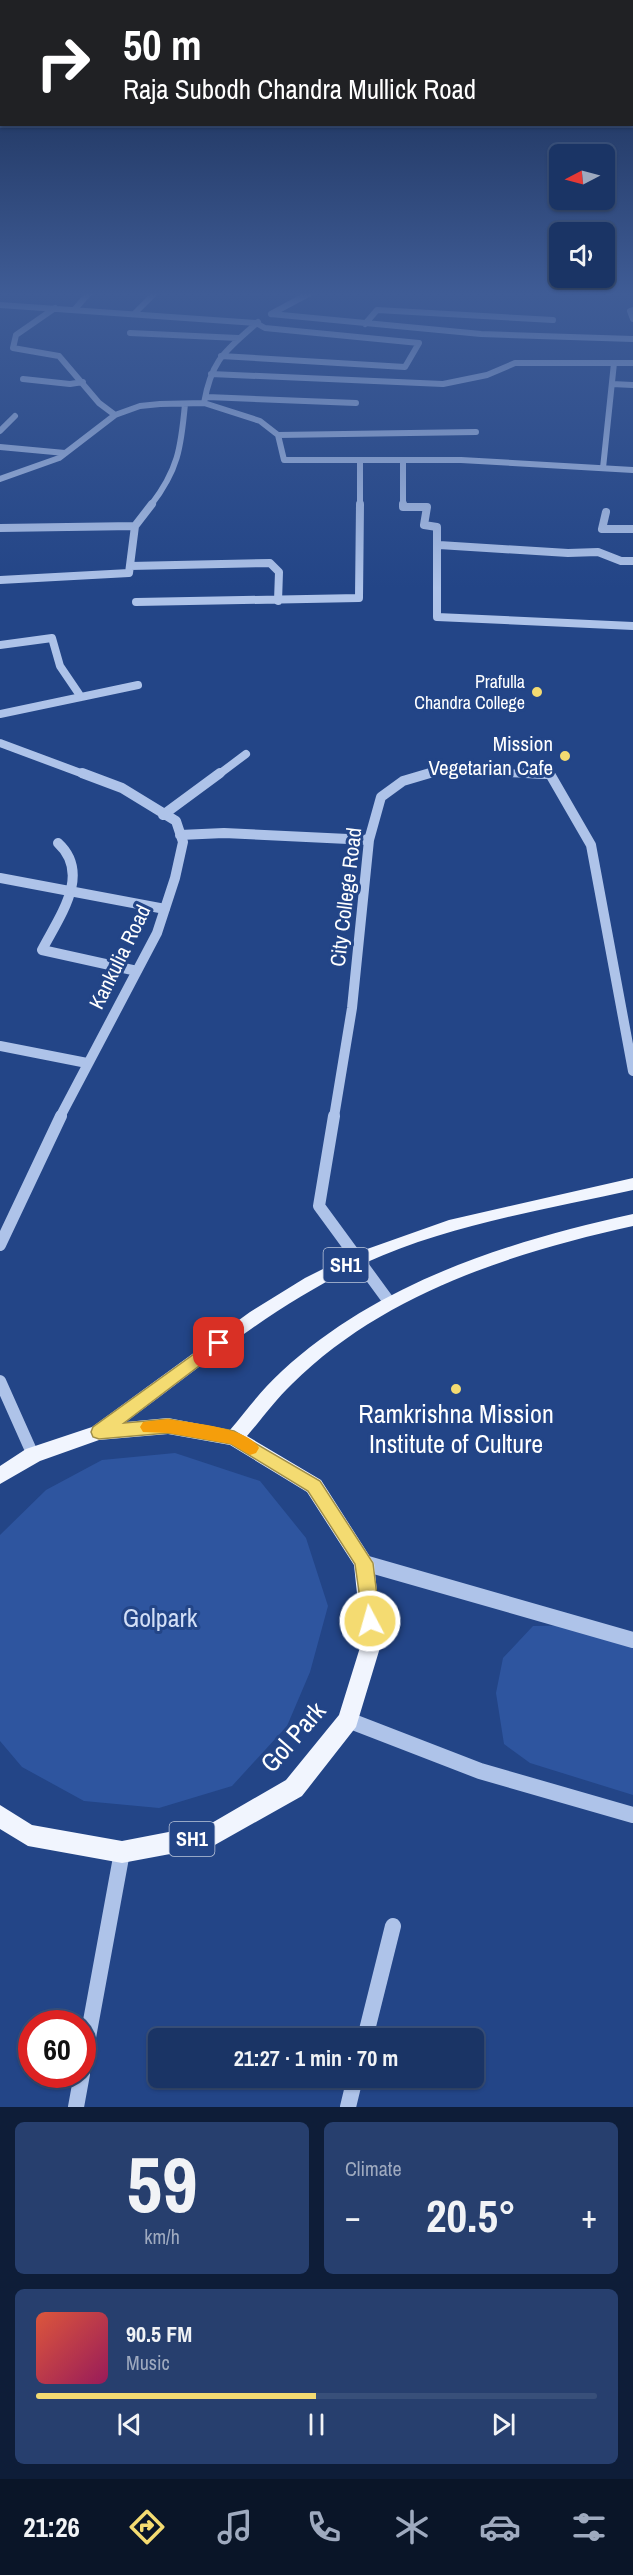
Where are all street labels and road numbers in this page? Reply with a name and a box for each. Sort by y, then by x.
street label: City College Road [323,826,368,968]
street label: Kankulia Road [82,900,157,1014]
road number: SH1 [324,1248,368,1282]
street label: Gol Park [252,1694,333,1779]
road number: SH1 [170,1822,214,1856]

